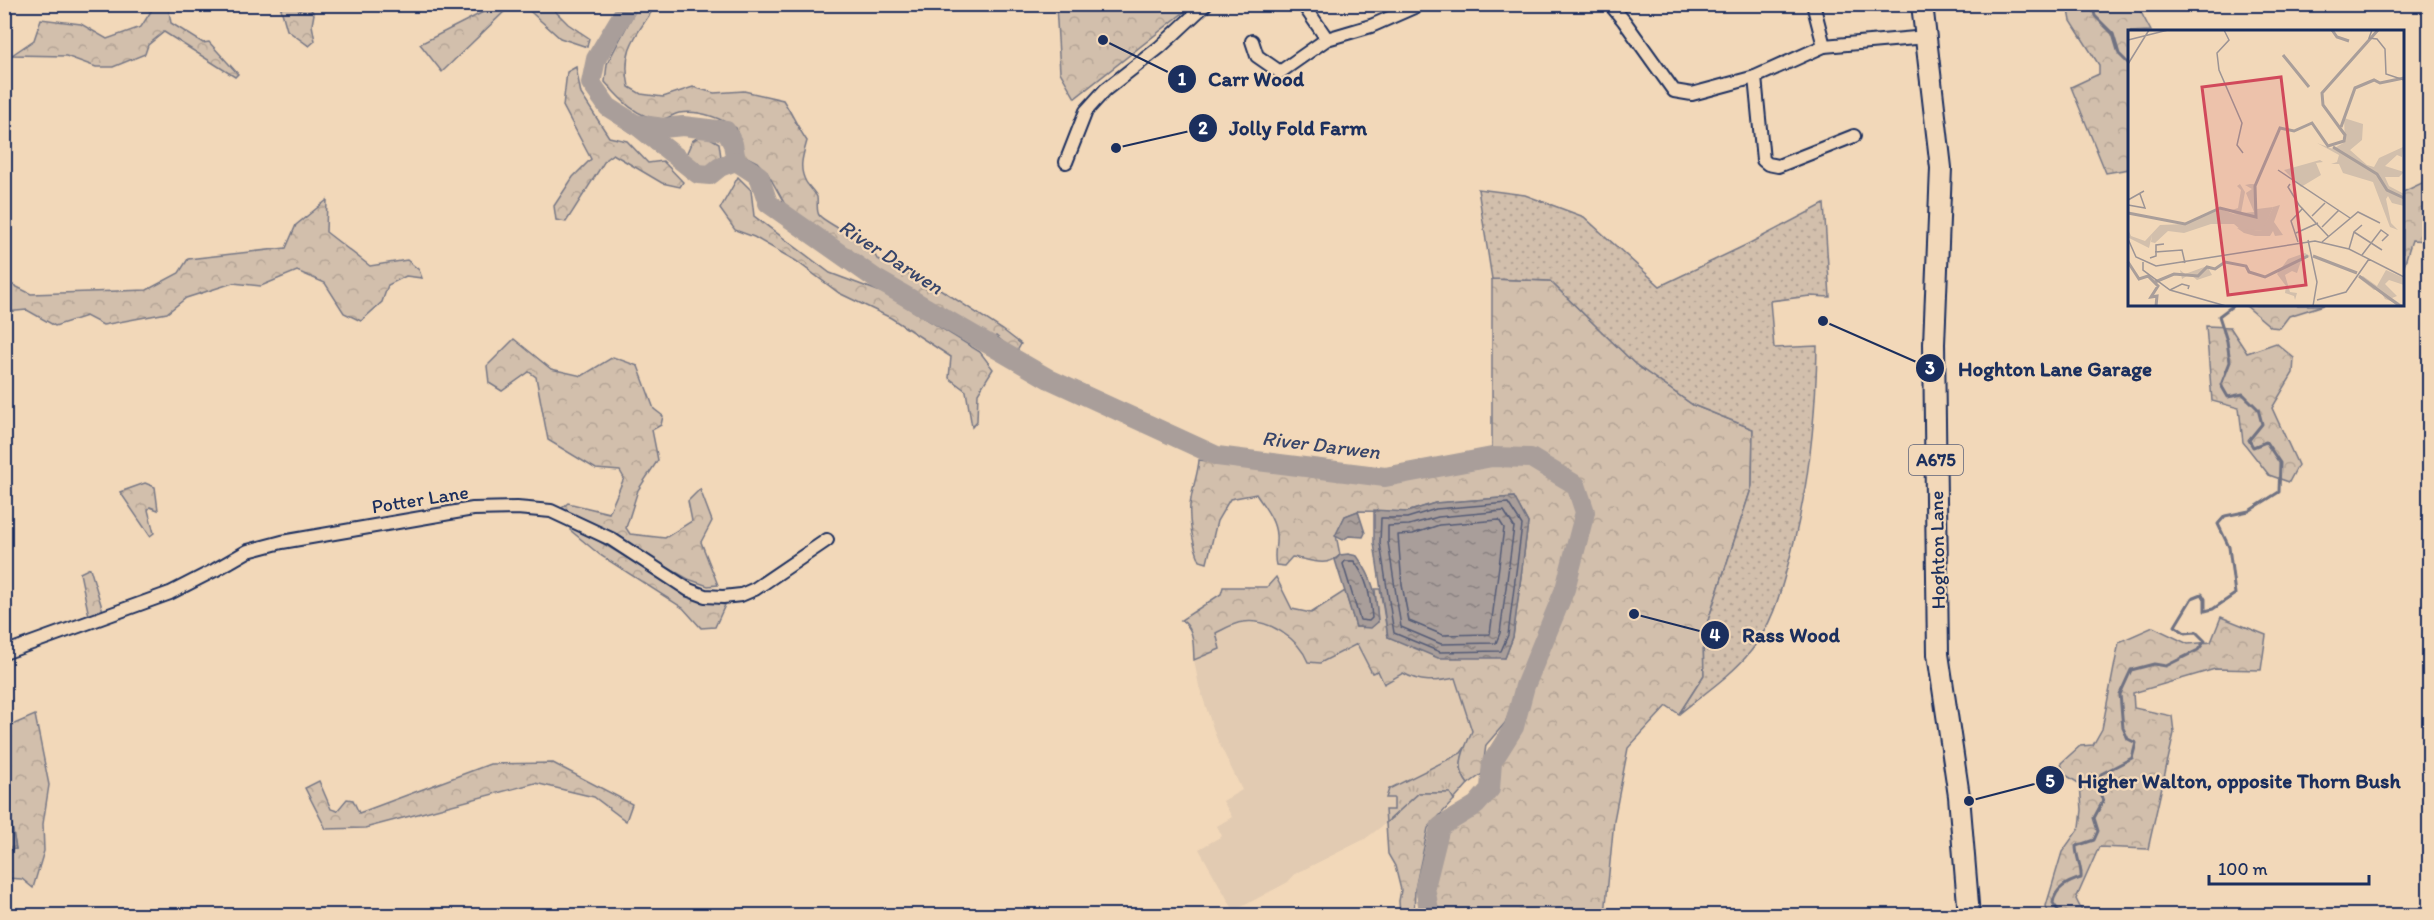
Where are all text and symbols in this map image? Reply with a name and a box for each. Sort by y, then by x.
inset map [2128,30,2404,306]
callout: Carr Wood [1167,60,1316,99]
text: Carr Wood [1208,66,1305,91]
text: 1 [1178,68,1187,90]
callout: Jolly Fold Farm [1188,109,1378,148]
text: Jolly Fold Farm [1228,115,1367,141]
text: 2 [1198,117,1208,139]
water label: River Darwen [835,214,948,300]
callout: Hoghton Lane Garage [1915,349,2164,388]
text: Hoghton Lane Garage [1958,356,2152,382]
text: 3 [1925,357,1935,379]
water label: River Darwen [1261,425,1382,464]
road number: A675 [1909,445,1963,475]
street label: Potter Lane [370,479,470,519]
street label: Hoghton Lane [1924,490,1950,610]
callout: Rass Wood [1700,616,1852,655]
text: Rass Wood [1742,622,1840,647]
text: 4 [1710,624,1721,646]
callout: Higher Walton, opposite Thorn Bush [2035,761,2412,800]
text: Higher Walton, opposite Thorn Bush [2077,768,2401,794]
text: 5 [2045,770,2055,792]
scale bar [2209,848,2370,886]
text: 100 m [2218,858,2268,880]

